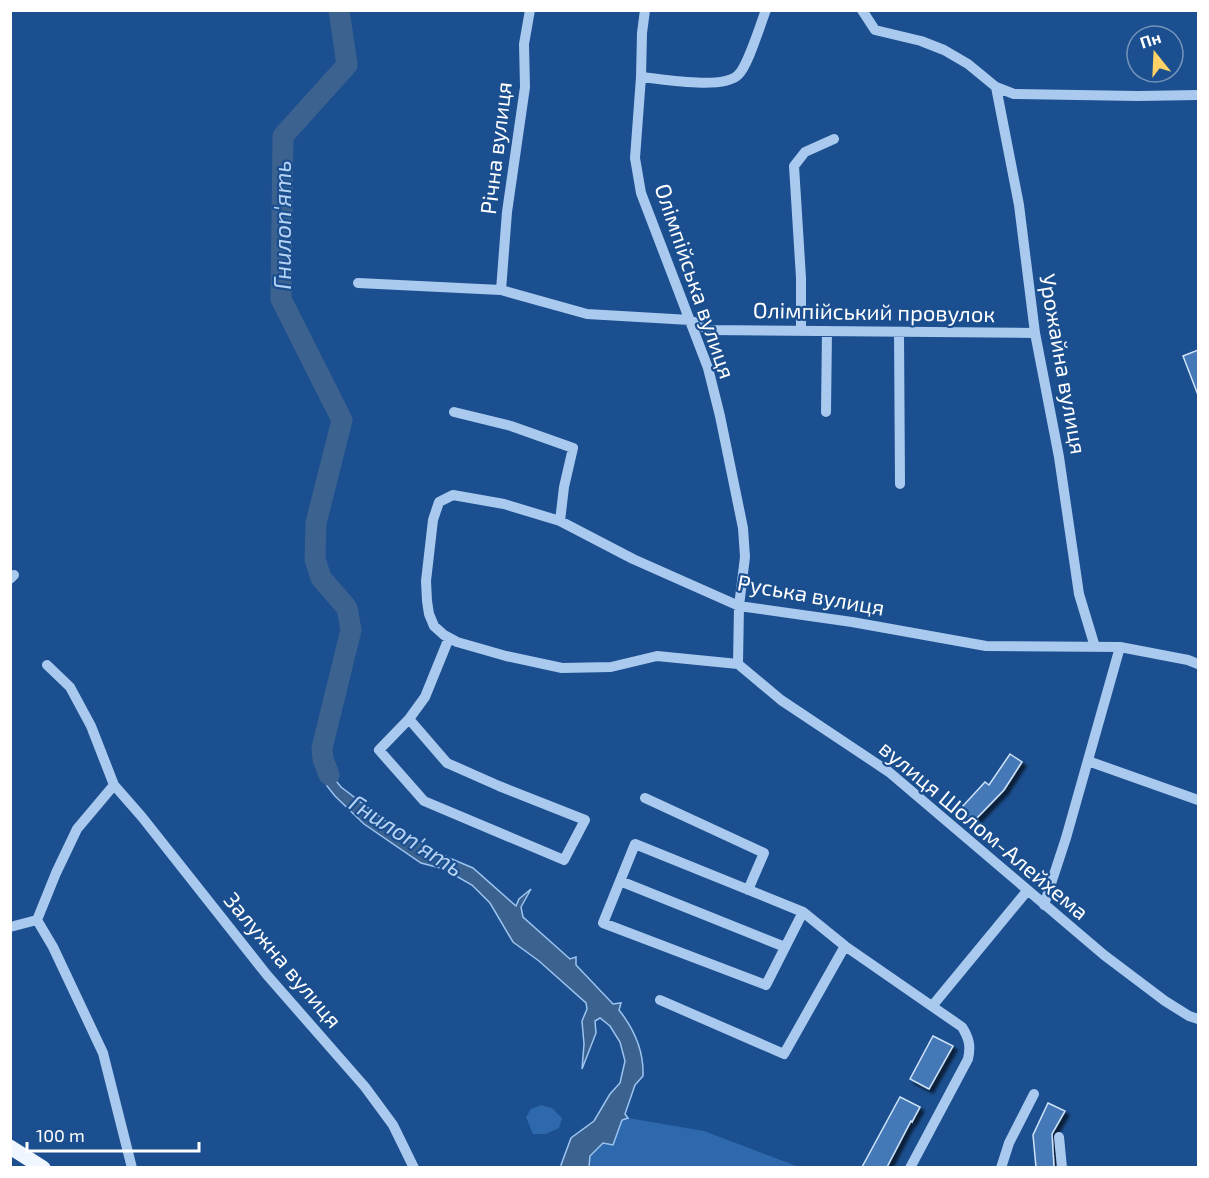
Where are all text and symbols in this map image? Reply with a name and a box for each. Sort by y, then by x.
north arrow [1125,24,1185,84]
text: Пн [1137,27,1163,52]
street label: Річна вулиця [474,80,517,216]
water label: Гнилоп'ять [267,160,296,290]
street label: Олімпійська вулиця [649,180,741,382]
street label: Урожайна вулиця [1034,272,1093,456]
street label: Олімпійський провулок [753,296,996,327]
street label: Руська вулиця [735,568,887,621]
street label: вулиця Шолом-Алейхема [874,734,1095,925]
water label: Гнилоп'ять [345,787,469,882]
street label: Залужна вулиця [219,886,348,1033]
scale bar [27,1115,200,1153]
text: 100 m [36,1124,85,1146]

